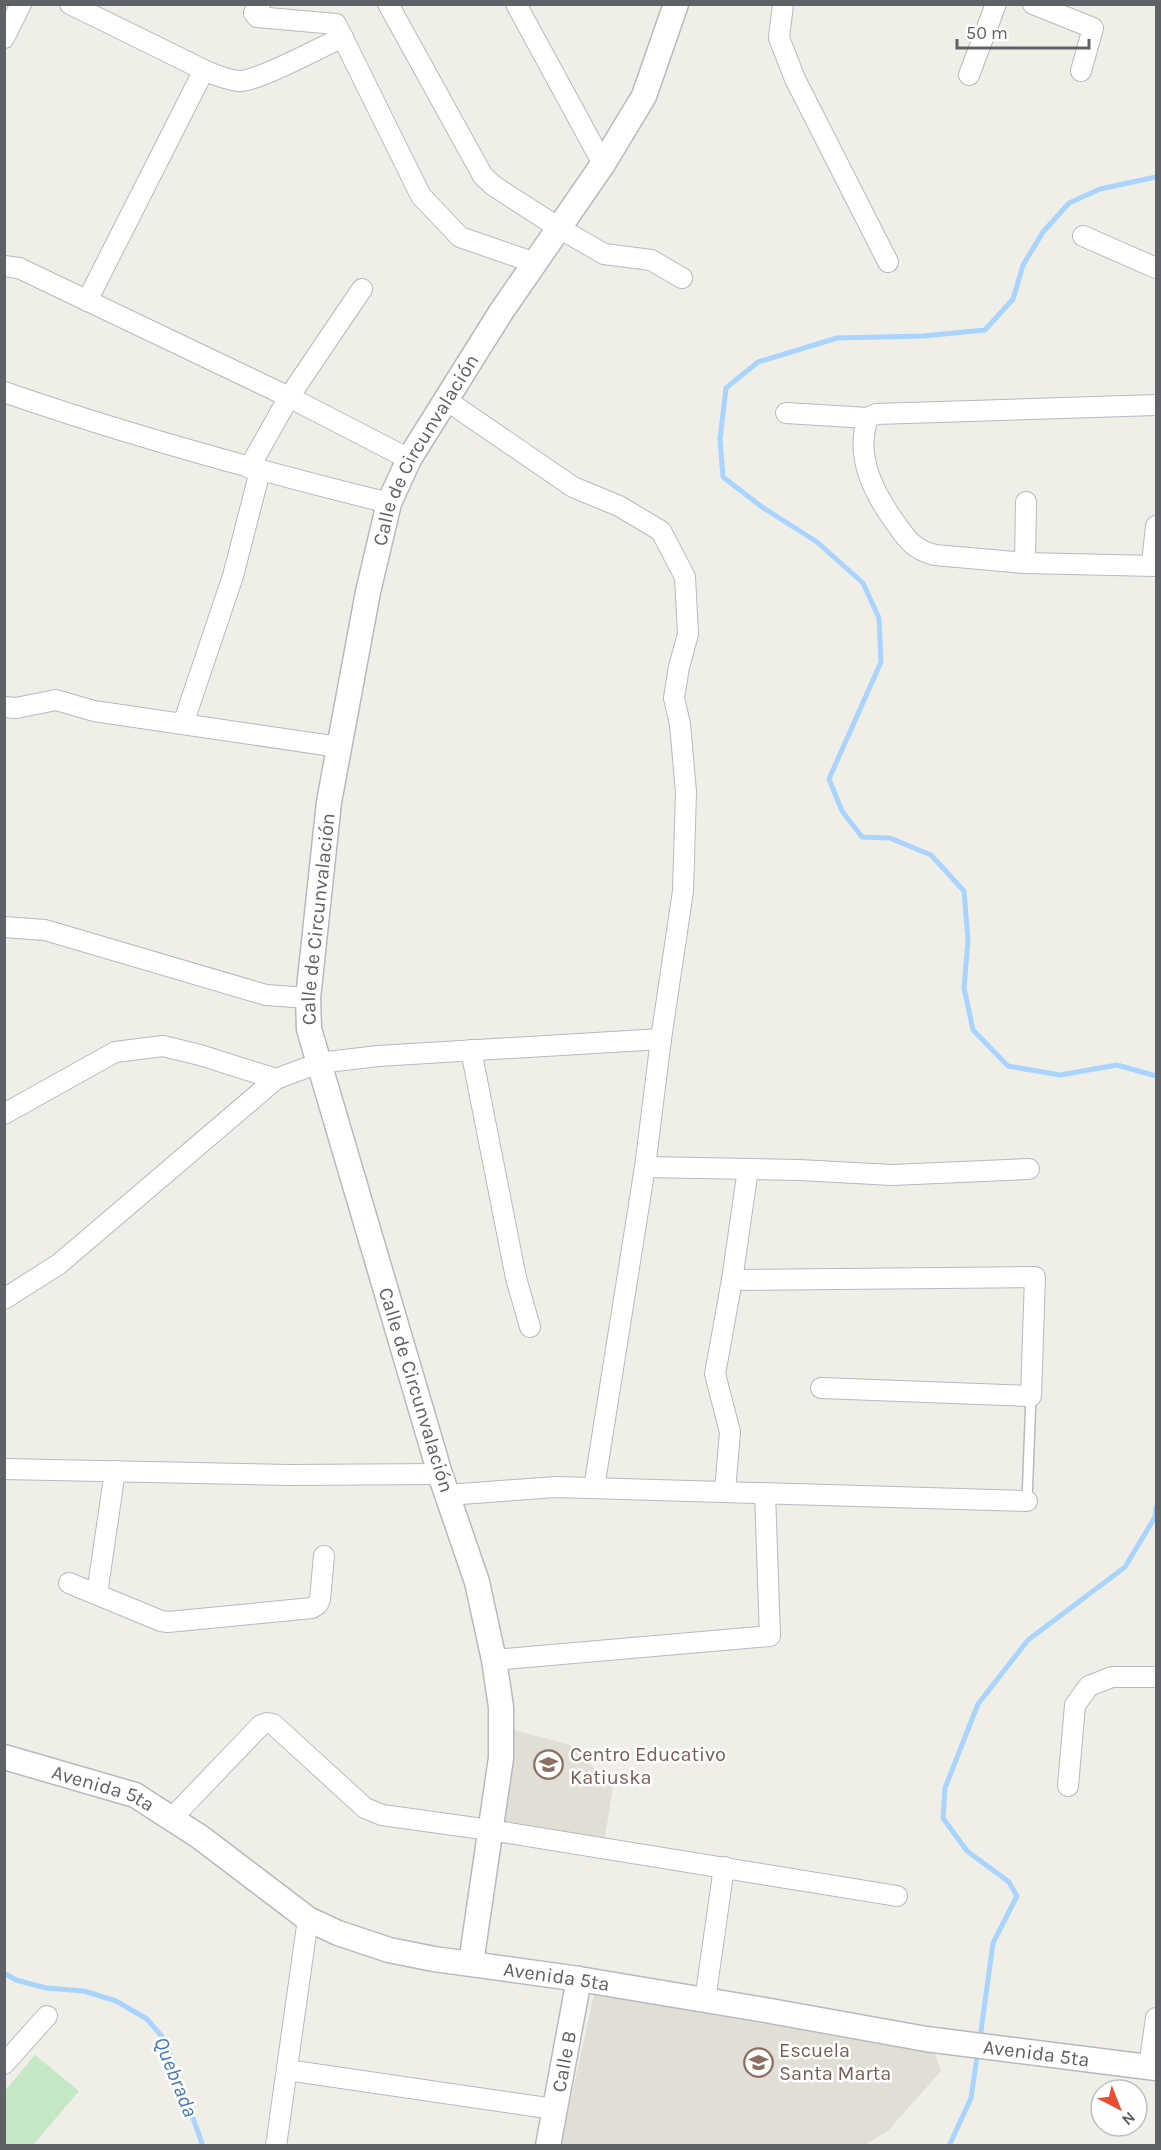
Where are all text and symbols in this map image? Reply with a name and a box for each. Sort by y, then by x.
scale bar [957,12,1089,50]
text: 50 m [966,22,1008,44]
street label: Calle de Circunvalación [368,350,483,548]
street label: Calle de Circunvalación [296,812,339,1026]
street label: Calle de Circunvalación [374,1285,458,1495]
place label: Centro Educativo Katiuska [570,1743,726,1789]
school or university icon: Centro Educativo Katiuska [533,1749,565,1781]
street label: Avenida 5ta [49,1760,159,1816]
street label: Avenida 5ta [502,1957,611,1995]
street label: Calle B [547,2029,581,2094]
water label: Quebrada [149,2033,203,2121]
street label: Avenida 5ta [982,2035,1091,2071]
place label: Escuela Santa Marta [779,2039,891,2085]
school or university icon: Escuela Santa Marta [742,2046,774,2078]
north arrow [1089,2078,1149,2138]
text: N [1118,2108,1139,2130]

